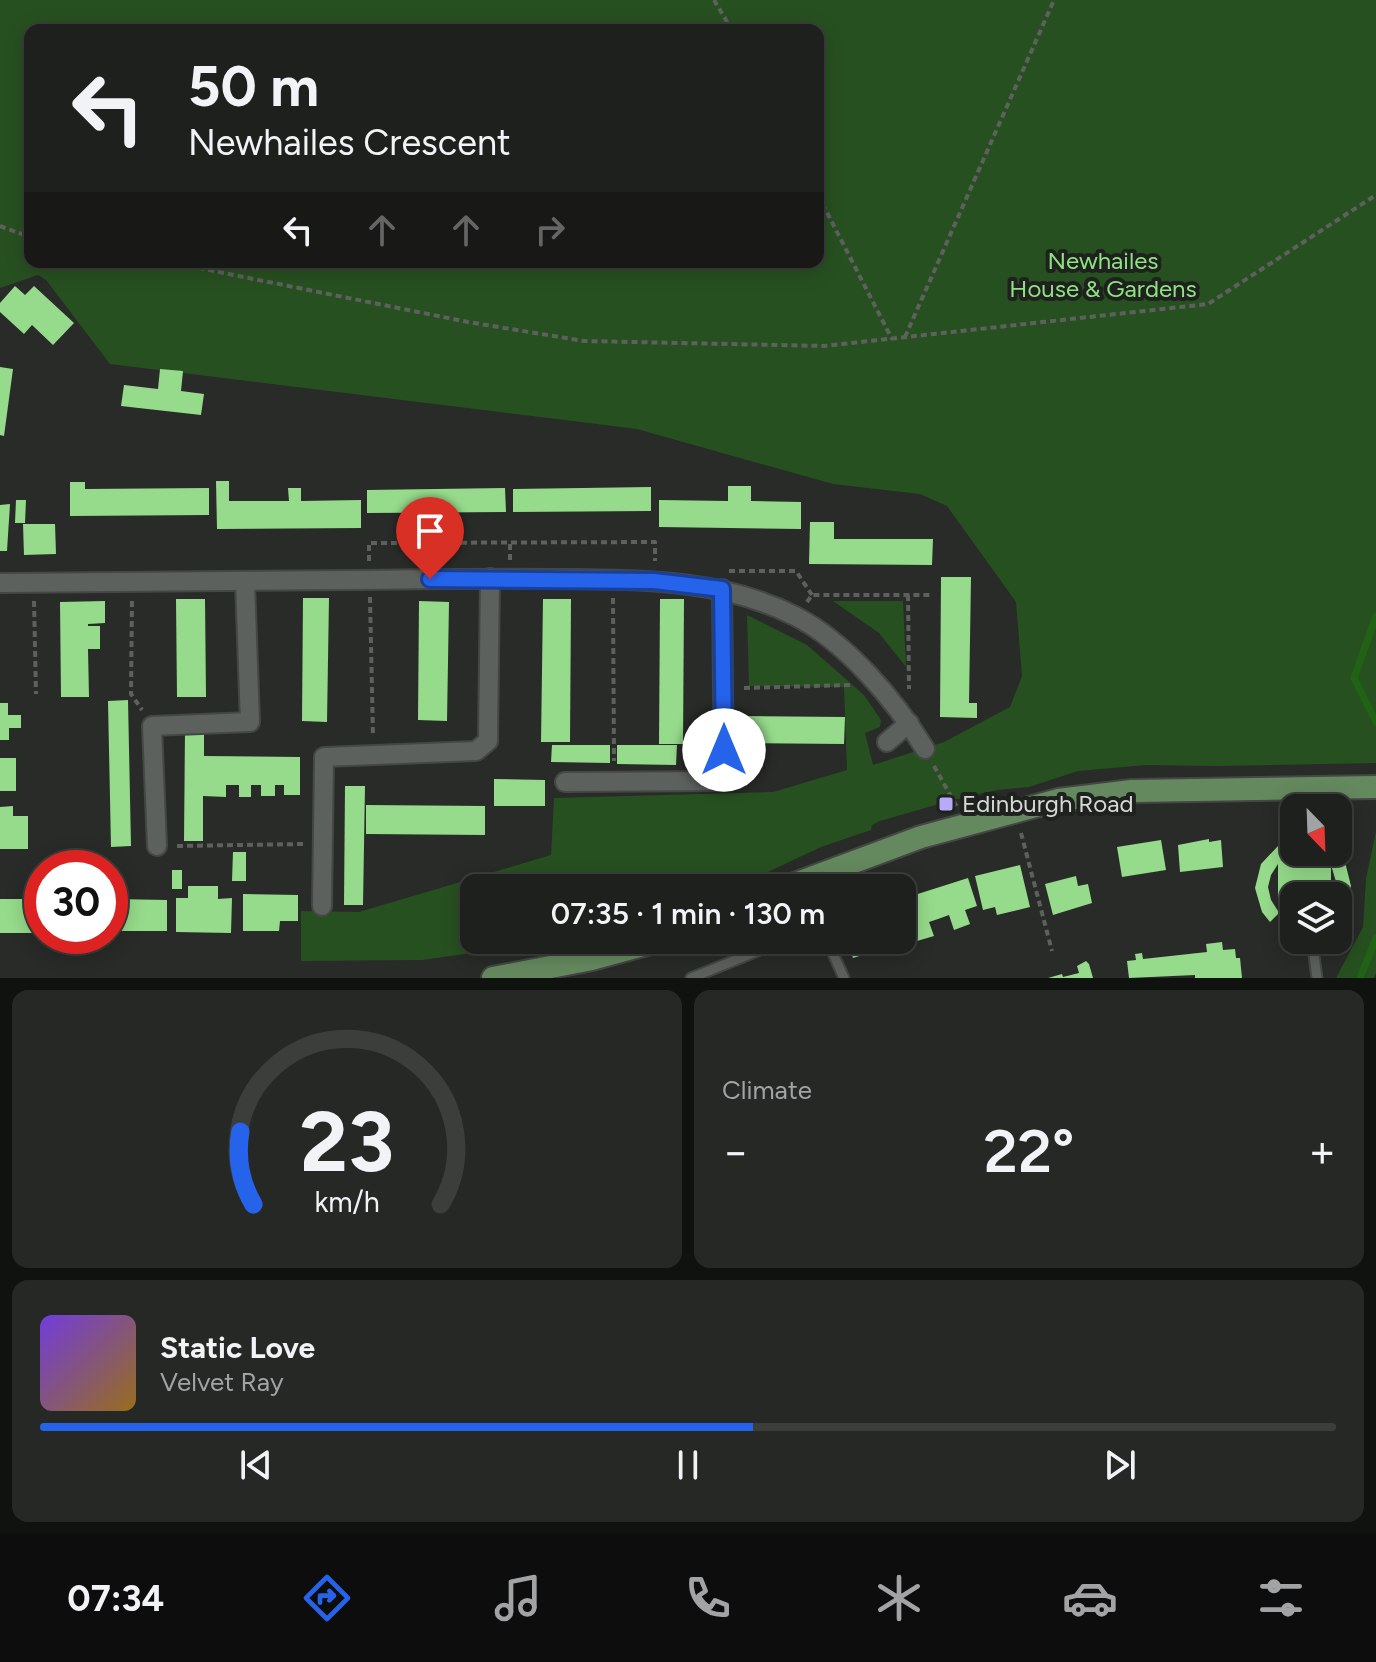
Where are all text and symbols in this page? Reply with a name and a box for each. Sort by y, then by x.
text: 50 m [188,53,319,120]
icon: left [56,56,160,160]
text: Newhailes Crescent [188,121,511,164]
icon: left [276,208,320,252]
icon: ahead [360,208,404,252]
icon: ahead [444,208,488,252]
icon: right [528,208,572,252]
park label: Newhailes House & Gardens [1009,246,1197,303]
pin [396,497,464,579]
icon: arrive [408,509,452,553]
position arrow [682,708,766,792]
place label: Edinburgh Road [962,789,1133,818]
north arrow [1280,794,1352,866]
map controls [1280,794,1352,954]
marker: Edinburgh Road [937,795,955,813]
speed limit sign: 30 [24,850,128,954]
button: layers [1280,882,1352,954]
text: 07:35 · 1 min · 130 m [551,895,825,932]
text: Climate [722,1074,812,1106]
text: 23 [300,1092,394,1192]
text: 22° [984,1115,1074,1187]
text: − [722,1125,749,1178]
text: + [1309,1125,1336,1178]
text: km/h [314,1185,380,1219]
text: Static Love [160,1329,315,1366]
text: Velvet Ray [160,1366,284,1398]
icon: previous [234,1443,278,1487]
icon: pause [666,1443,710,1487]
icon: next [1098,1443,1142,1487]
icon: directions [299,1570,355,1626]
icon: music [490,1570,546,1626]
icon: phone [680,1570,736,1626]
icon: climate [871,1570,927,1626]
icon: car [1062,1570,1118,1626]
icon: filters [1253,1570,1309,1626]
text: 07:34 [67,1577,164,1620]

